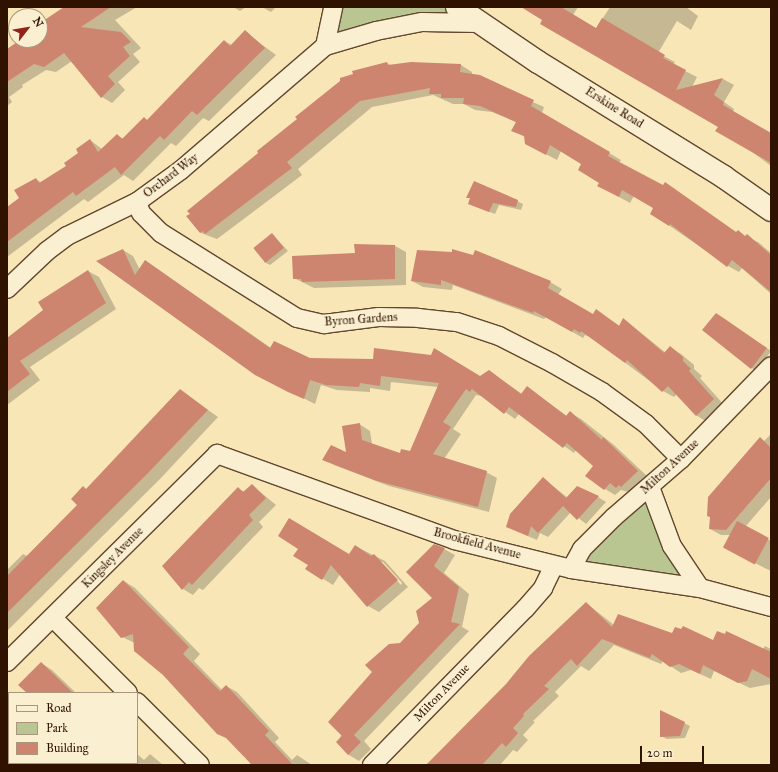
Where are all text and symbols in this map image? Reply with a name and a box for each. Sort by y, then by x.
north arrow [8,8,48,48]
text: N [30,15,46,29]
street label: Erskine Road [582,84,646,132]
street label: Orchard Way [141,151,201,201]
street label: Byron Gardens [324,310,398,330]
street label: Milton Avenue [638,436,702,498]
street label: Kingsley Avenue [79,524,147,592]
street label: Brookfield Avenue [432,525,522,563]
street label: Milton Avenue [411,661,473,725]
legend [8,692,138,764]
text: Road [46,701,72,715]
text: Park [46,721,68,735]
scale bar [642,738,706,764]
text: Building [46,741,88,755]
text: 20 m [647,746,673,760]

